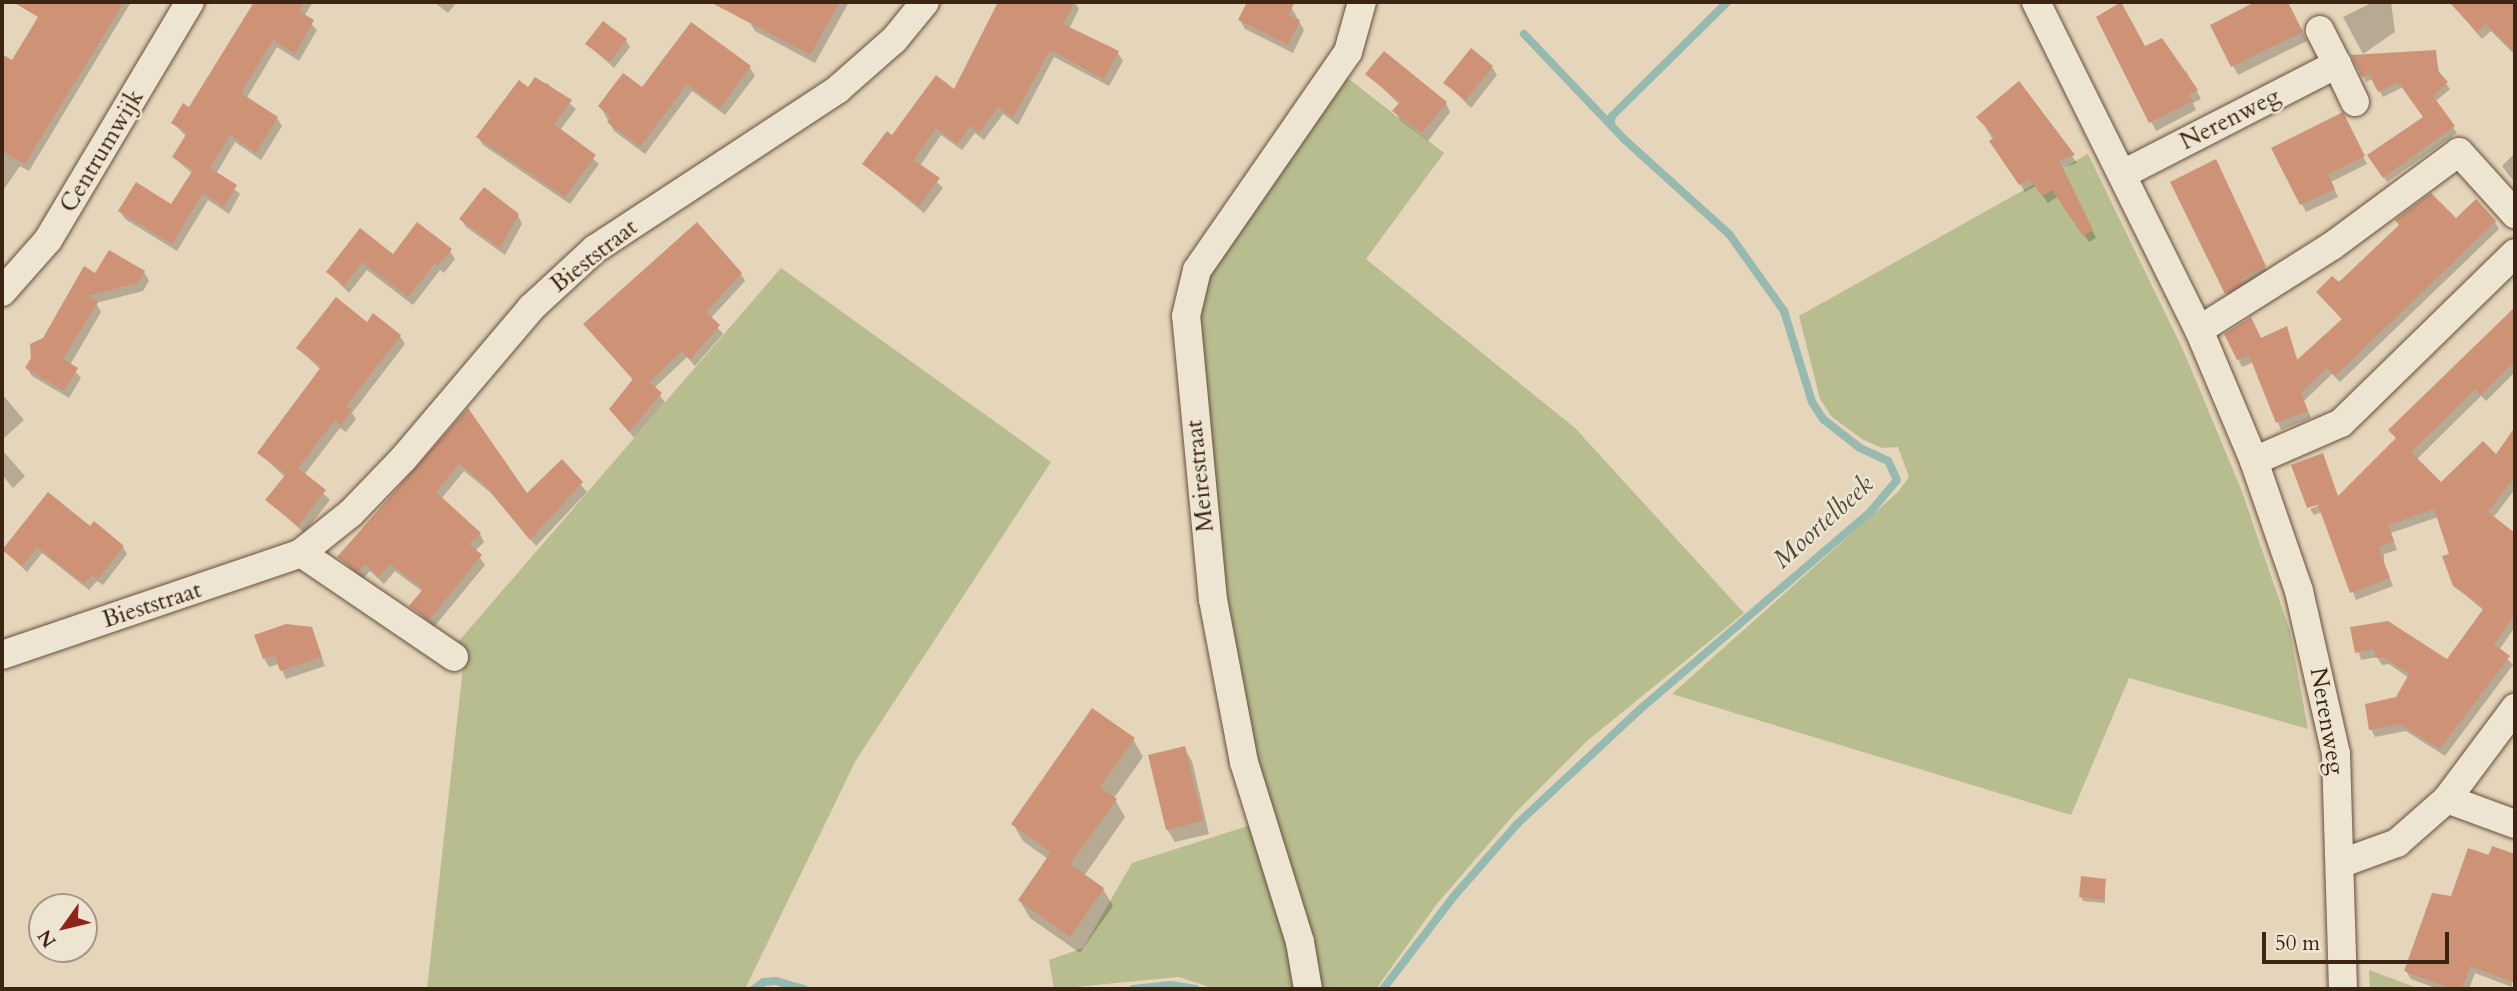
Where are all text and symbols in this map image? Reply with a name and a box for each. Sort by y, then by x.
street label: Nerenweg [2175,82,2285,156]
street label: Centrumwijk [54,84,150,218]
street label: Bieststraat [545,213,643,299]
street label: Meirestraat [1180,419,1220,533]
water label: Moortelbeek [1766,469,1880,575]
street label: Bieststraat [99,576,205,634]
street label: Nerenweg [2303,665,2351,777]
north arrow [28,893,98,963]
scale bar [2265,918,2452,962]
text: N [32,925,63,953]
text: 50 m [2275,929,2320,958]

